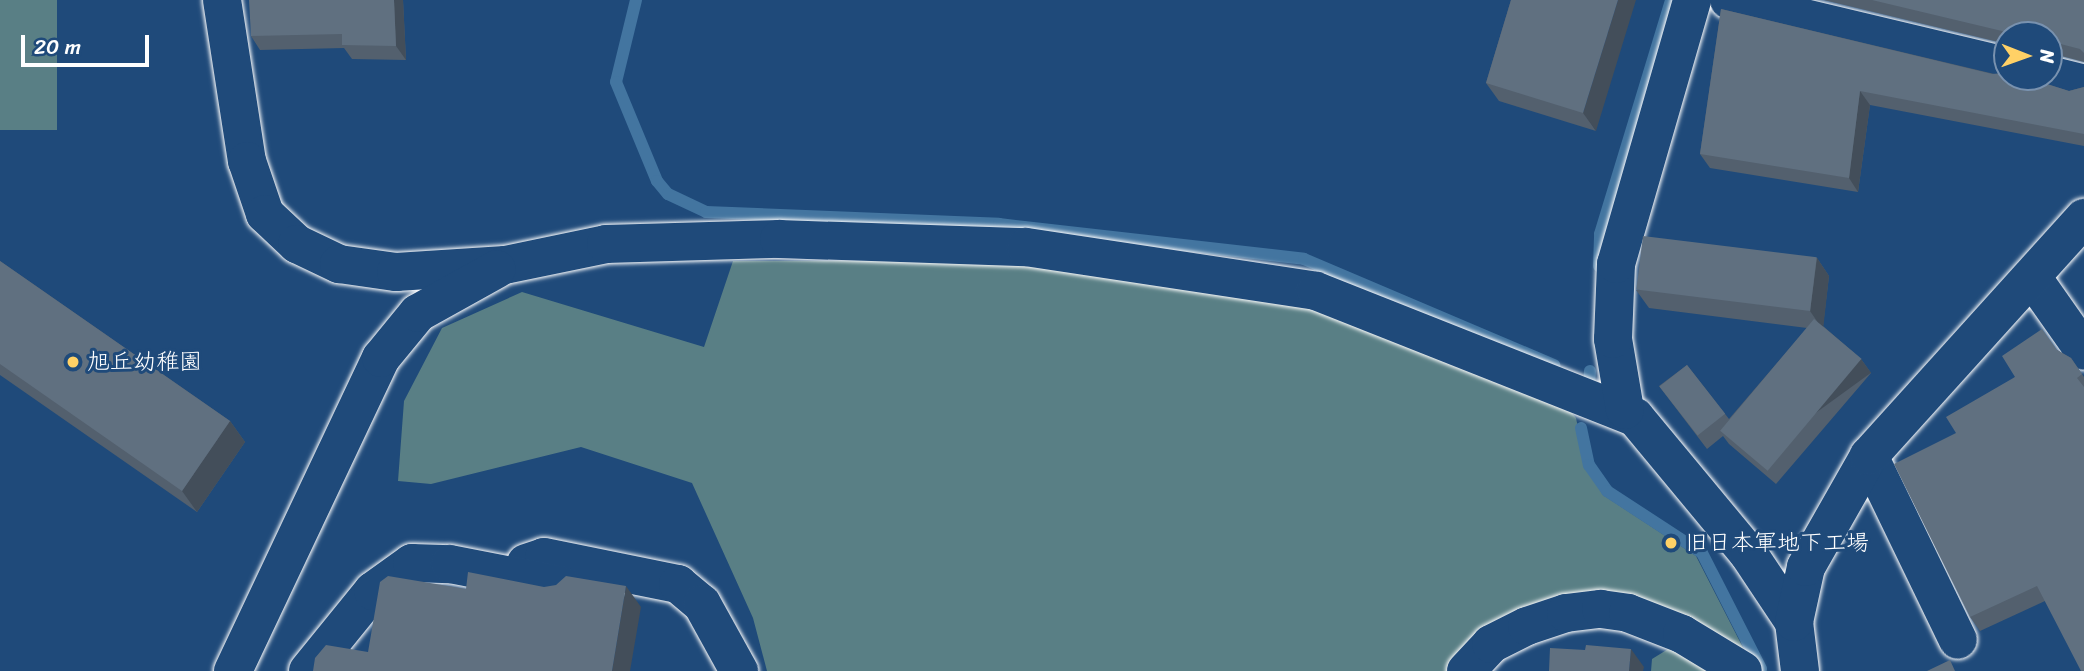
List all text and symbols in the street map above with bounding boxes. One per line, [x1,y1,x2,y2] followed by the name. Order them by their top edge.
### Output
[24,21,152,65] scale bar
[1993,21,2063,91] north arrow
[34,28,81,66] text: 20 m
[2031,49,2064,63] text: N
[87,348,202,376] place label: 旭丘幼稚園
[65,354,81,370] marker: 旭丘幼稚園
[1685,529,1869,557] place label: 旧日本軍地下工場
[1663,535,1679,551] marker: 旧日本軍地下工場

